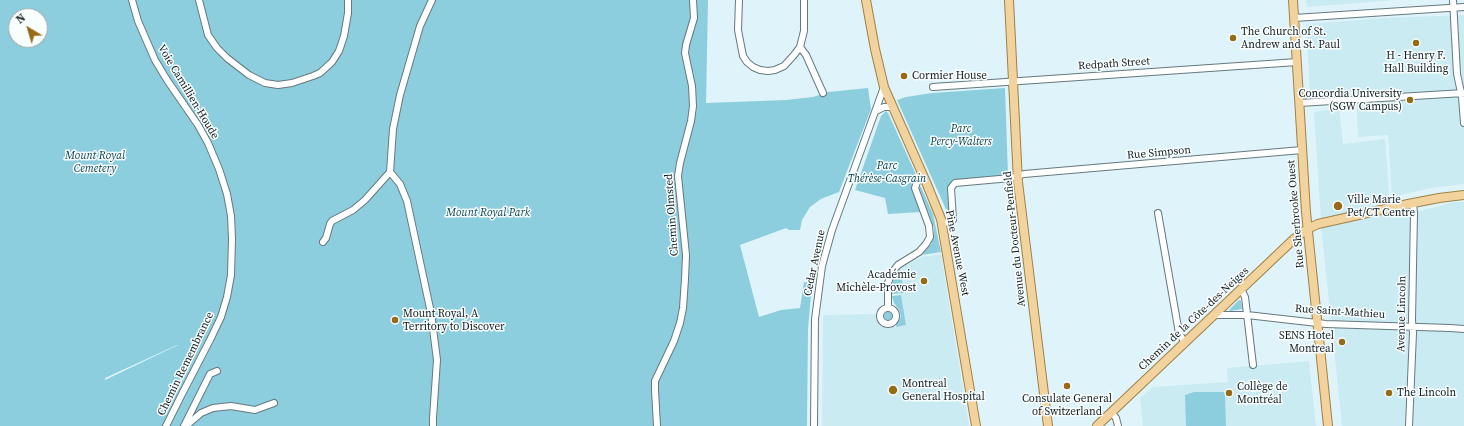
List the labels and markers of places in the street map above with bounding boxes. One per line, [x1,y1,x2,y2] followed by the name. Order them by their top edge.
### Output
[1241,25,1340,51] place label: The Church of St. Andrew and St. Paul
[1228,33,1238,43] marker: The Church of St. Andrew and St. Paul
[1411,38,1421,48] marker: H - Henry F. Hall Building
[1384,49,1448,75] place label: H - Henry F. Hall Building
[912,69,987,83] place label: Cormier House
[899,71,909,81] marker: Cormier House
[1299,87,1402,113] place label: Concordia University (SGW Campus)
[1405,95,1415,105] marker: Concordia University (SGW Campus)
[1347,193,1415,219] place label: Ville Marie Pet/CT Centre
[1332,200,1344,212] marker: Ville Marie Pet/CT Centre
[836,268,916,294] place label: Académie Michèle-Provost
[919,276,929,286] marker: Académie Michèle-Provost
[403,307,505,333] place label: Mount Royal, A Territory to Discover
[390,315,400,325] marker: Mount Royal, A Territory to Discover
[1279,329,1334,355] place label: SENS Hotel Montreal
[1337,337,1347,347] marker: SENS Hotel Montreal
[902,377,985,403] place label: Montreal General Hospital
[1237,380,1288,406] place label: Collège de Montréal
[1062,381,1072,391] marker: Consulate General of Switzerland
[887,384,899,396] marker: Montreal General Hospital
[1397,386,1456,400] place label: The Lincoln
[1224,388,1234,398] marker: Collège de Montréal
[1384,388,1394,398] marker: The Lincoln
[1022,392,1112,418] place label: Consulate General of Switzerland

